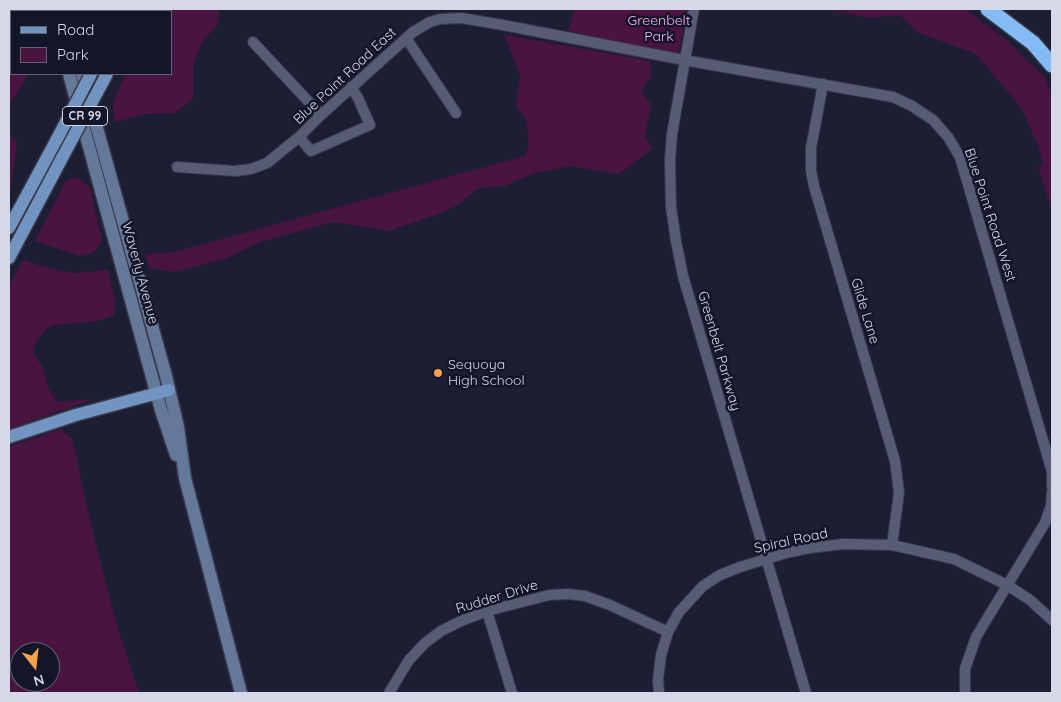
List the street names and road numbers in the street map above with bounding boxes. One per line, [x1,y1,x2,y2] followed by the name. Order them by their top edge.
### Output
[290,24,400,128] street label: Blue Point Road East
[62,106,108,125] road number: CR 99
[960,146,1020,284] street label: Blue Point Road West
[118,220,162,326] street label: Waverly Avenue
[847,276,883,346] street label: Glide Lane
[694,289,744,413] street label: Greenbelt Parkway
[753,525,829,557] street label: Spiral Road
[454,577,540,617] street label: Rudder Drive

